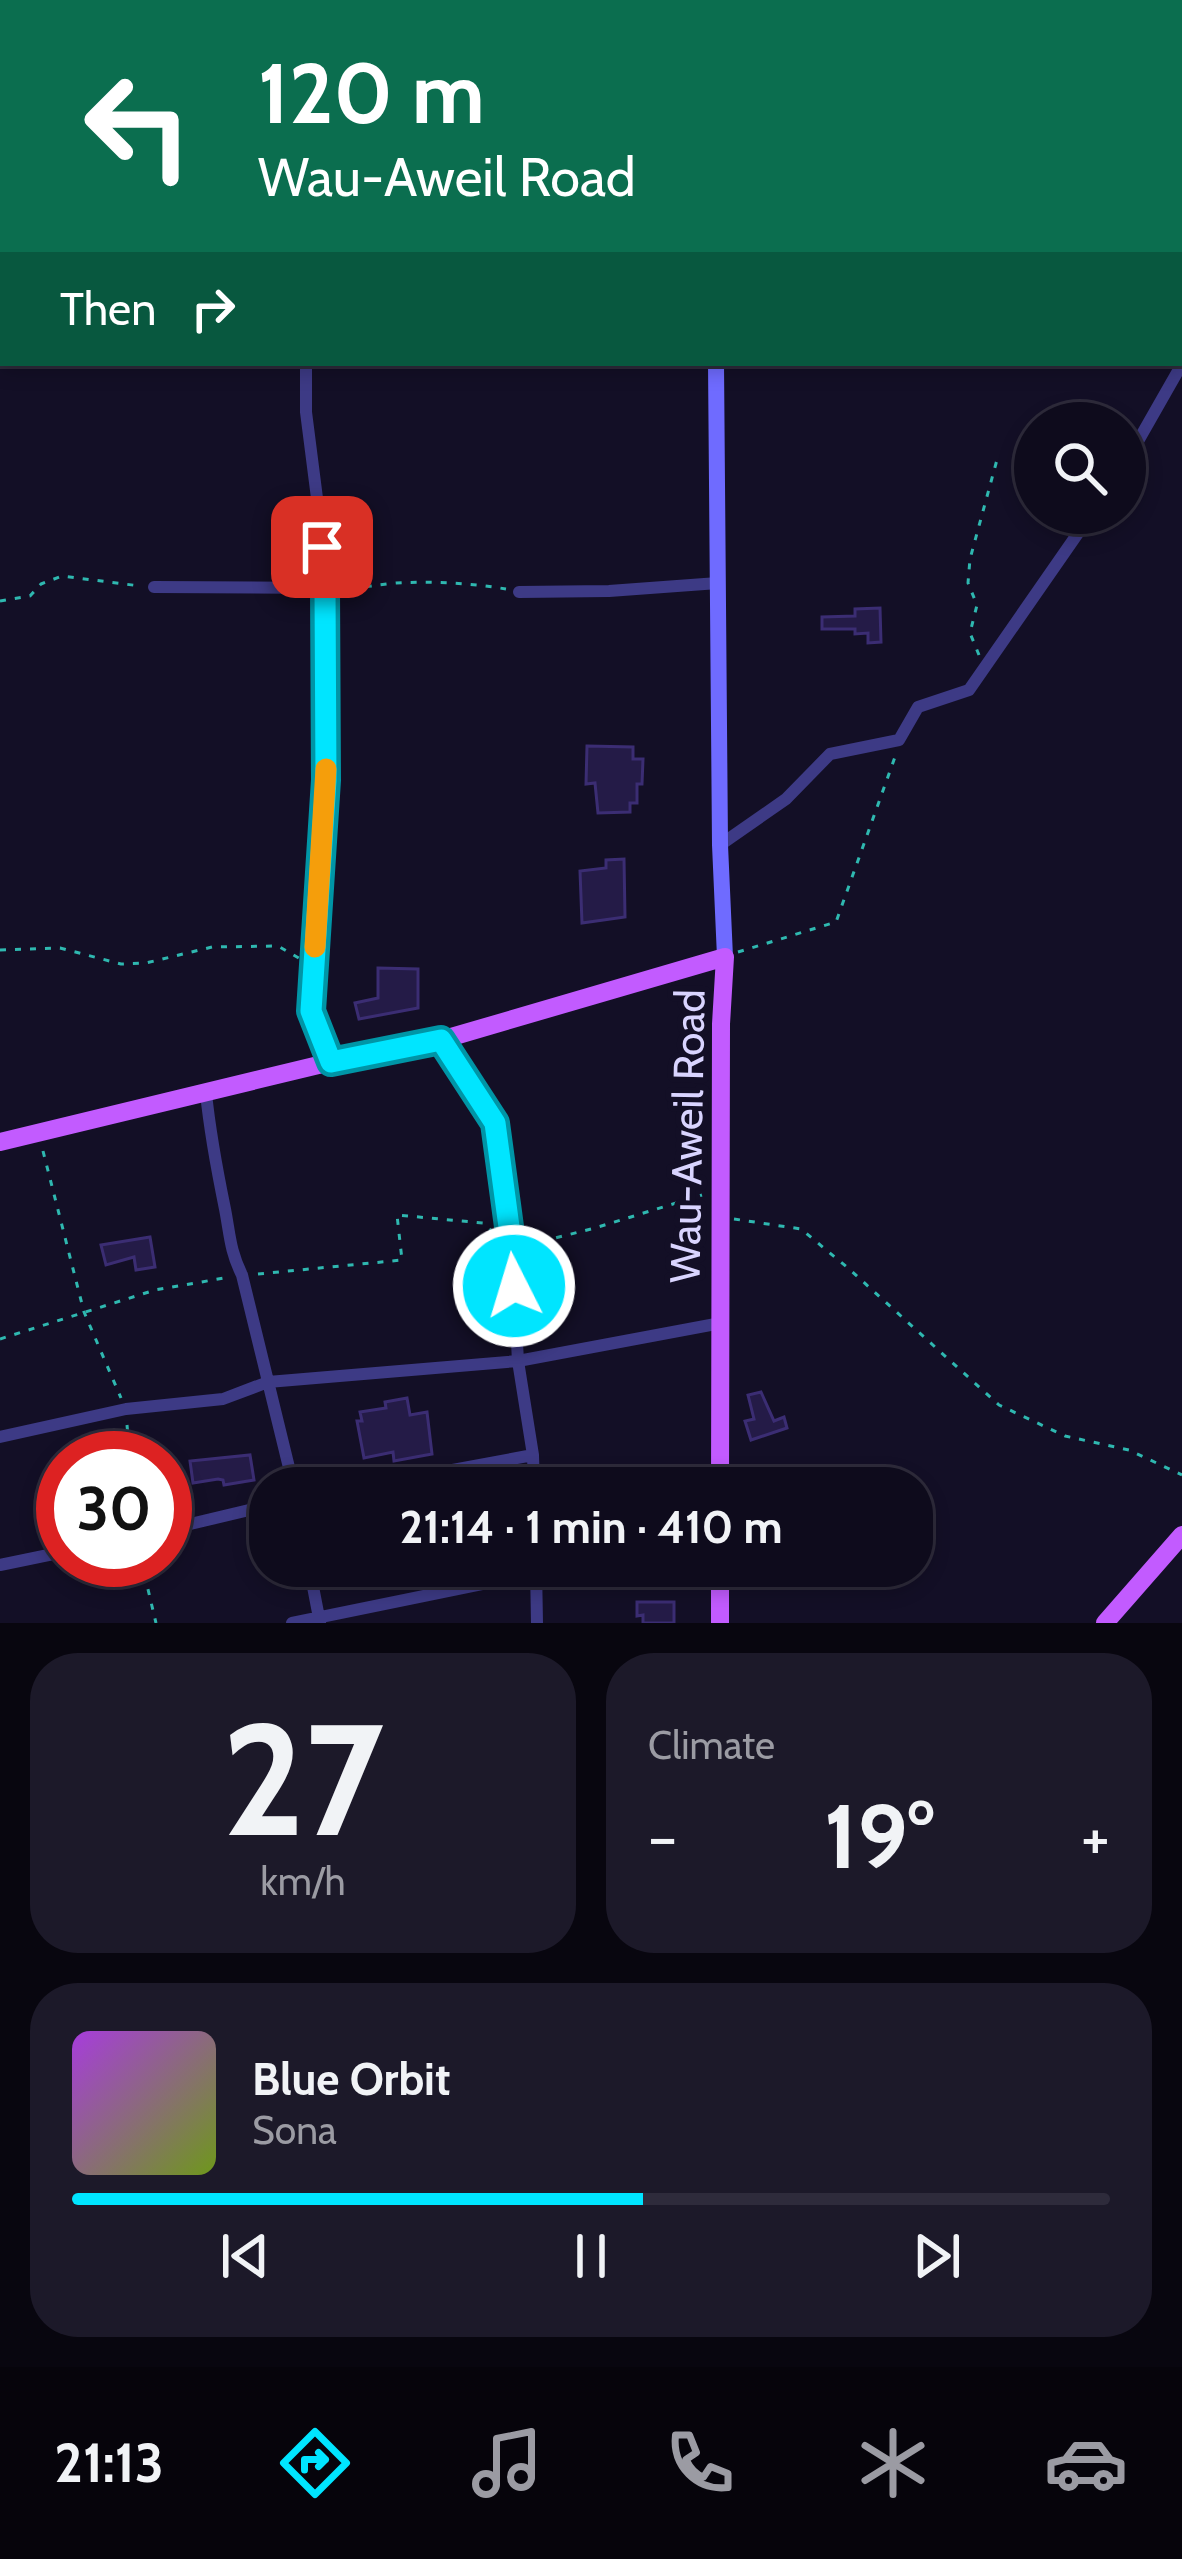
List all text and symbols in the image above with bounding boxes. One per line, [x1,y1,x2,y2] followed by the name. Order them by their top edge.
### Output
[258,42,485,144] text: 120 m
[60,48,216,204] icon: left
[258,144,636,210] text: Wau-Aweil Road
[180,276,246,342] icon: right
[60,282,156,336] text: Then
[1014,402,1146,534] map controls
[1014,402,1146,534] button: search
[271,496,373,598] pin
[289,514,355,580] icon: arrive
[658,989,716,1283] street label: Wau-Aweil Road
[451,1223,577,1349] position arrow
[36,1431,192,1587] speed limit sign: 30
[400,1500,783,1554] text: 21:14 · 1 min · 410 m
[222,1684,384,1874] text: 27
[648,1721,775,1769] text: Climate
[824,1781,934,1891] text: 19°
[648,1796,677,1877] text: −
[1081,1796,1110,1877] text: +
[260,1857,346,1905] text: km/h
[252,2052,450,2106] text: Blue Orbit
[252,2106,337,2154] text: Sona
[212,2223,278,2289] icon: previous
[558,2223,624,2289] icon: pause
[904,2223,970,2289] icon: next
[273,2421,357,2505] icon: directions
[465,2421,549,2505] icon: music
[658,2421,742,2505] icon: phone
[851,2421,935,2505] icon: climate
[1044,2421,1128,2505] icon: car
[54,2430,164,2496] text: 21:13

